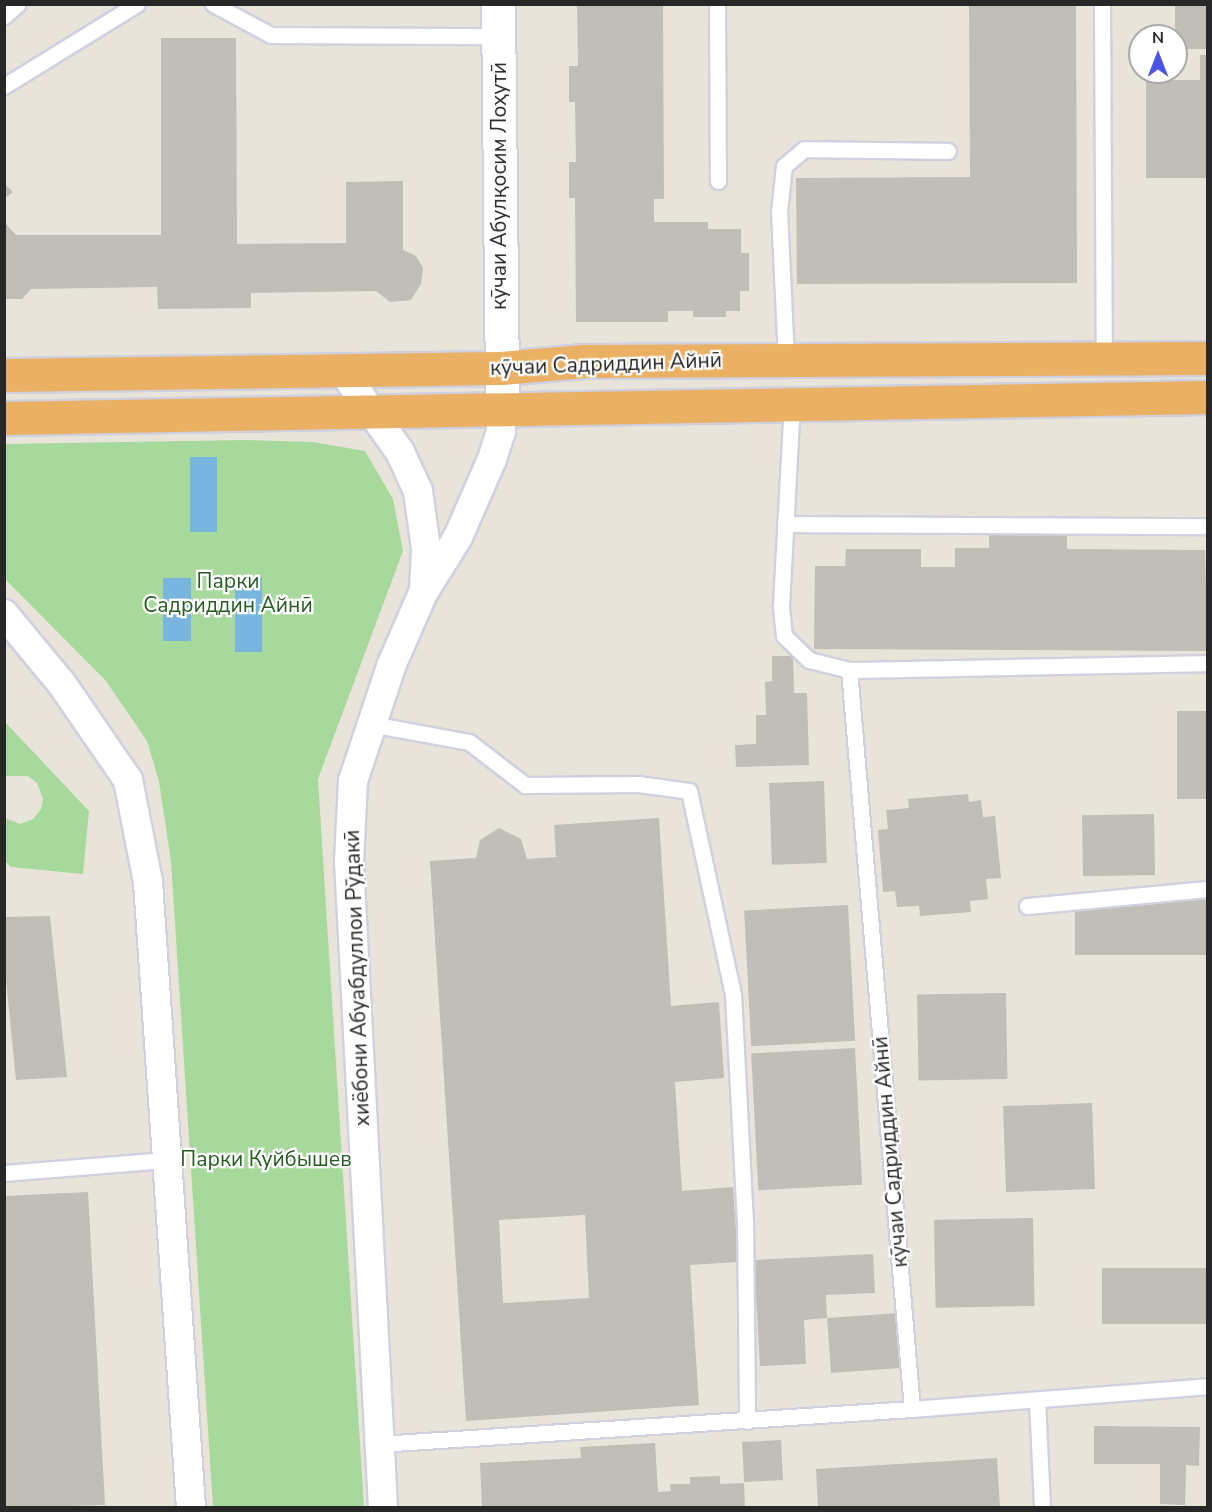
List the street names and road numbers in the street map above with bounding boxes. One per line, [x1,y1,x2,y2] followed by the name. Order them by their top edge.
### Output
[486,62,512,310] street label: кӯчаи Абулқосим Лоҳутӣ
[490,347,722,381] street label: кӯчаи Садриддин Айнӣ
[339,829,375,1127] street label: хиёбони Абуабдуллои Рӯдакӣ
[867,1035,913,1269] street label: кӯчаи Садриддин Айнӣ

